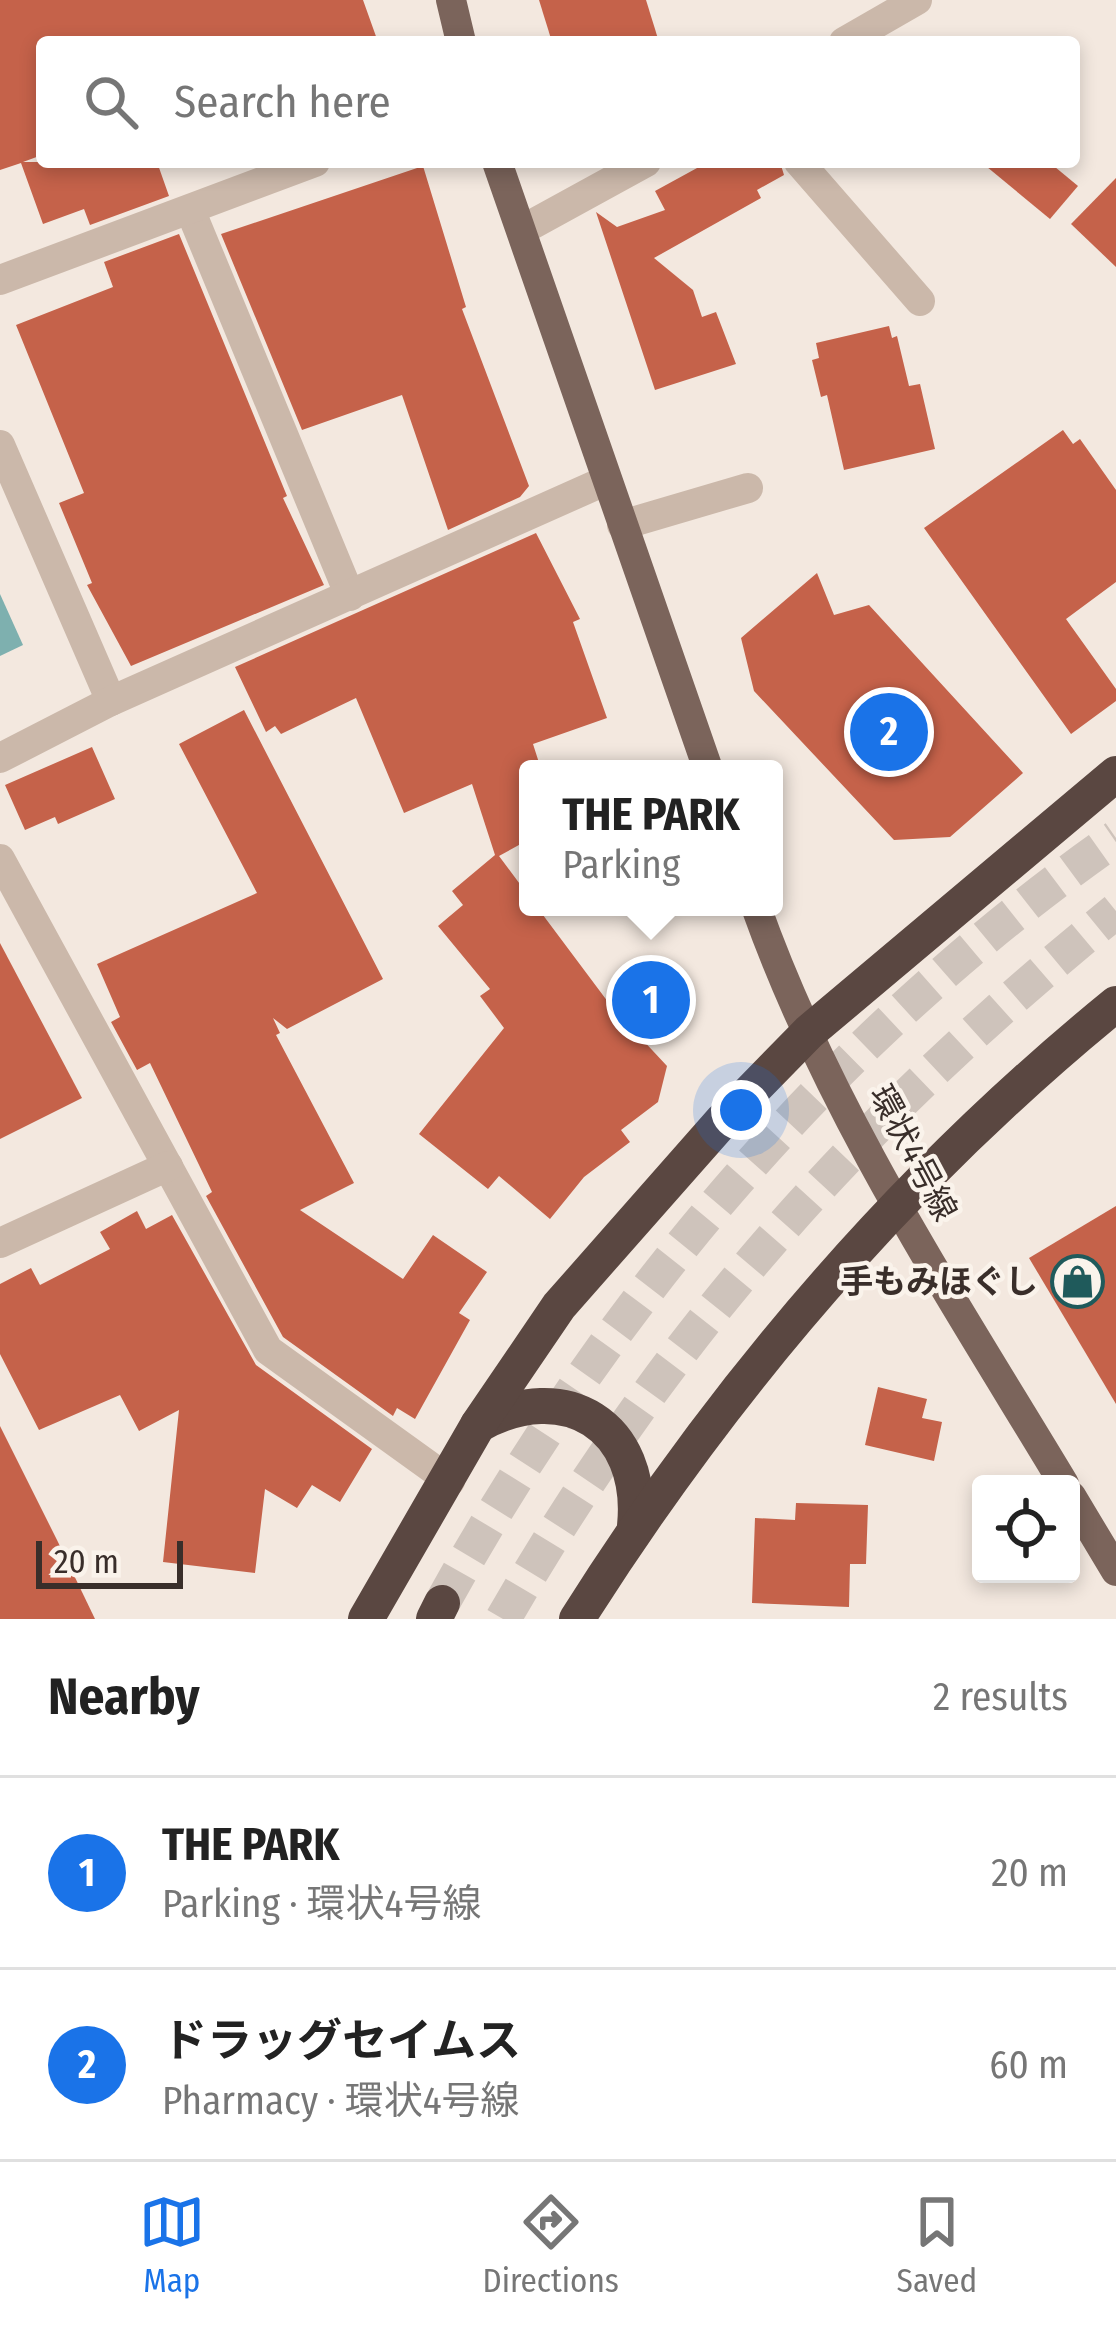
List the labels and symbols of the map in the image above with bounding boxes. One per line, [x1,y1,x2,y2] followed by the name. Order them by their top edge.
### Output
[850,687,928,777] pin: 2
[612,955,690,1045] pin: 1
[861,1078,965,1228] street label: 環状4号線
[711,1080,771,1140] your location
[1049,1254,1105,1310] shop icon: 手もみほぐし
[840,1262,1038,1302] place label: 手もみほぐし
[36,1535,183,1588] scale bar

